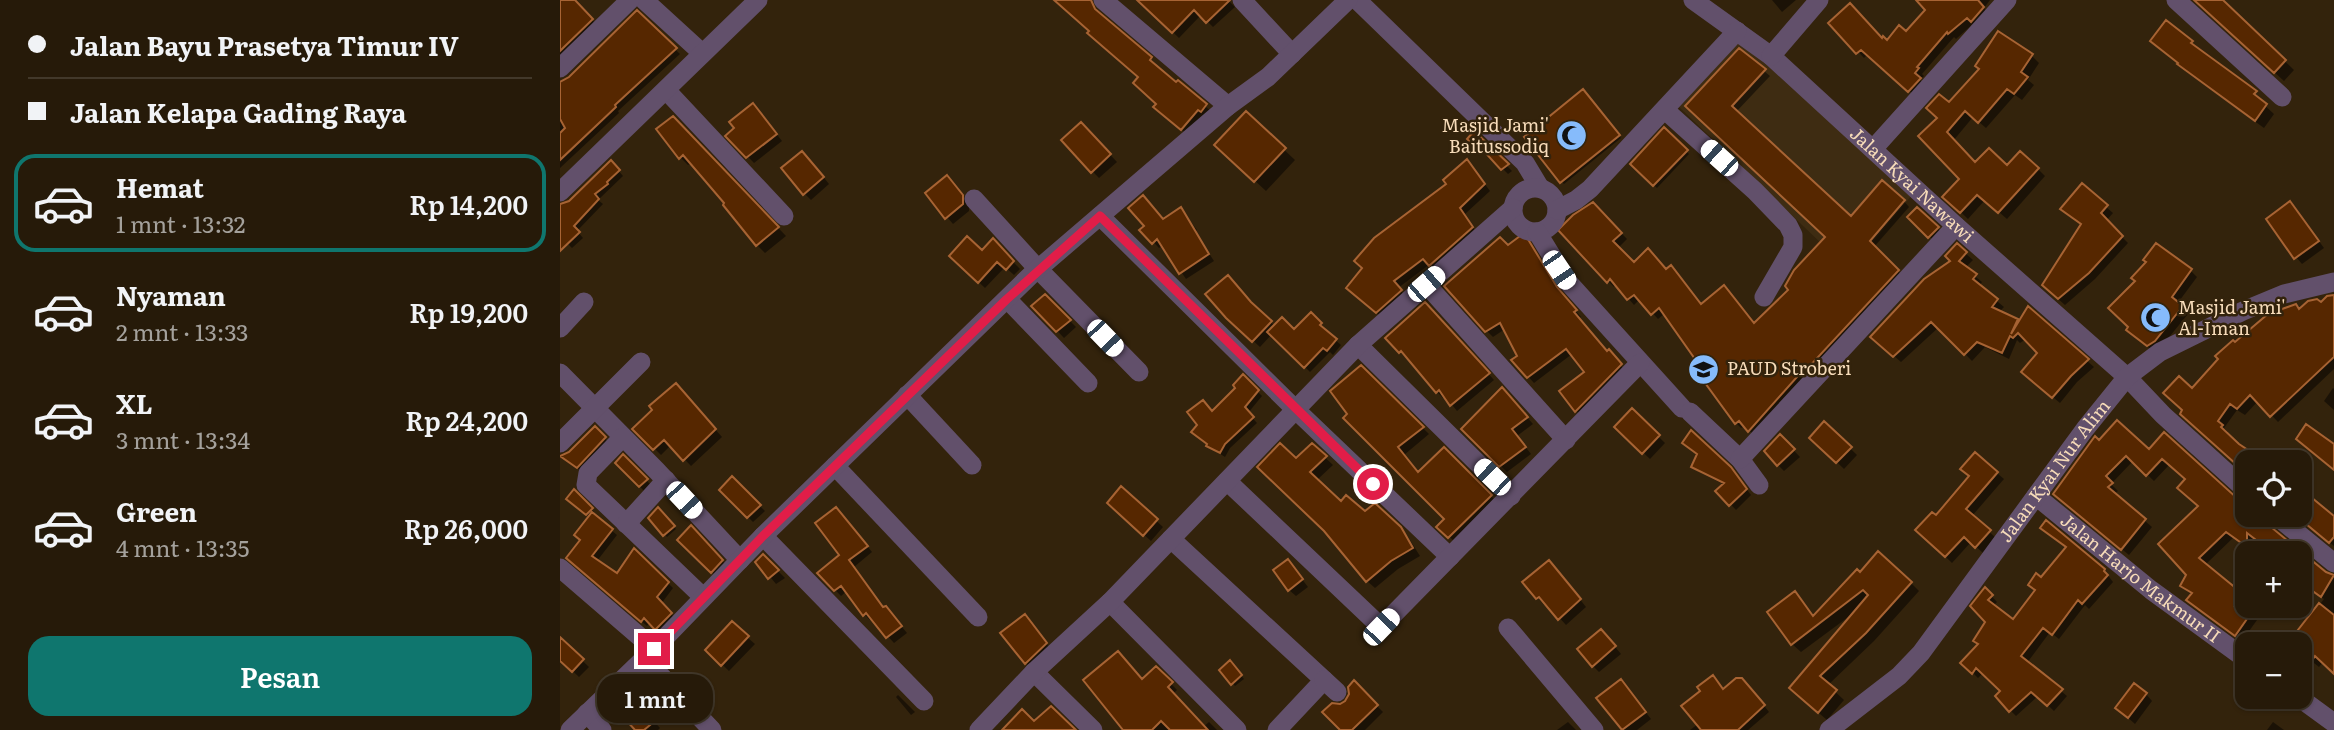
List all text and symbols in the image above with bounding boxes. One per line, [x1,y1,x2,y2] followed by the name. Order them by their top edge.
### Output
[70,25,459,64] text: Jalan Bayu Prasetya Timur IV
[70,92,407,131] text: Jalan Kelapa Gading Raya
[1442,111,1549,159] place label: Masjid Jami' Baitussodiq
[1555,119,1589,153] mosque icon: Masjid Jami' Baitussodiq
[1844,120,1981,248] street label: Jalan Kyai Nawawi
[1697,136,1742,180] car
[116,167,204,206] text: Hemat
[32,172,95,235] icon: car
[409,184,528,223] text: Rp 14,200
[116,206,245,240] text: 1 mnt · 13:32
[1539,247,1580,293] car
[1404,262,1449,306] car
[116,275,226,314] text: Nyaman
[32,280,95,343] icon: car
[409,292,528,331] text: Rp 19,200
[2178,293,2286,341] place label: Masjid Jami' Al-Iman
[2138,301,2172,335] mosque icon: Masjid Jami' Al-Iman
[116,314,249,348] text: 2 mnt · 13:33
[1083,316,1128,360] car
[1687,352,1721,386] school or university icon: PAUD Stroberi
[1727,354,1851,381] place label: PAUD Stroberi
[116,383,153,422] text: XL
[32,388,95,451] icon: car
[1991,393,2116,547] street label: Jalan Kyai Nur Alim
[405,400,528,439] text: Rp 24,200
[116,422,250,456] text: 3 mnt · 13:34
[2235,450,2312,709] map controls
[2235,450,2312,527] button: locate
[1470,455,1515,499] car
[1357,468,1389,500] route start
[662,477,707,523] car
[116,491,197,530] text: Green
[32,496,95,559] icon: car
[2055,506,2227,648] street label: Jalan Harjo Makmur II
[404,508,528,547] text: Rp 26,000
[116,530,249,564] text: 4 mnt · 13:35
[2235,541,2312,618] button: +
[1359,605,1404,649] car
[2235,632,2312,709] button: −
[638,633,670,665] route end
[28,636,532,716] button: Pesan
[596,674,712,722] callout: 1 mnt
[624,681,686,715] text: 1 mnt

